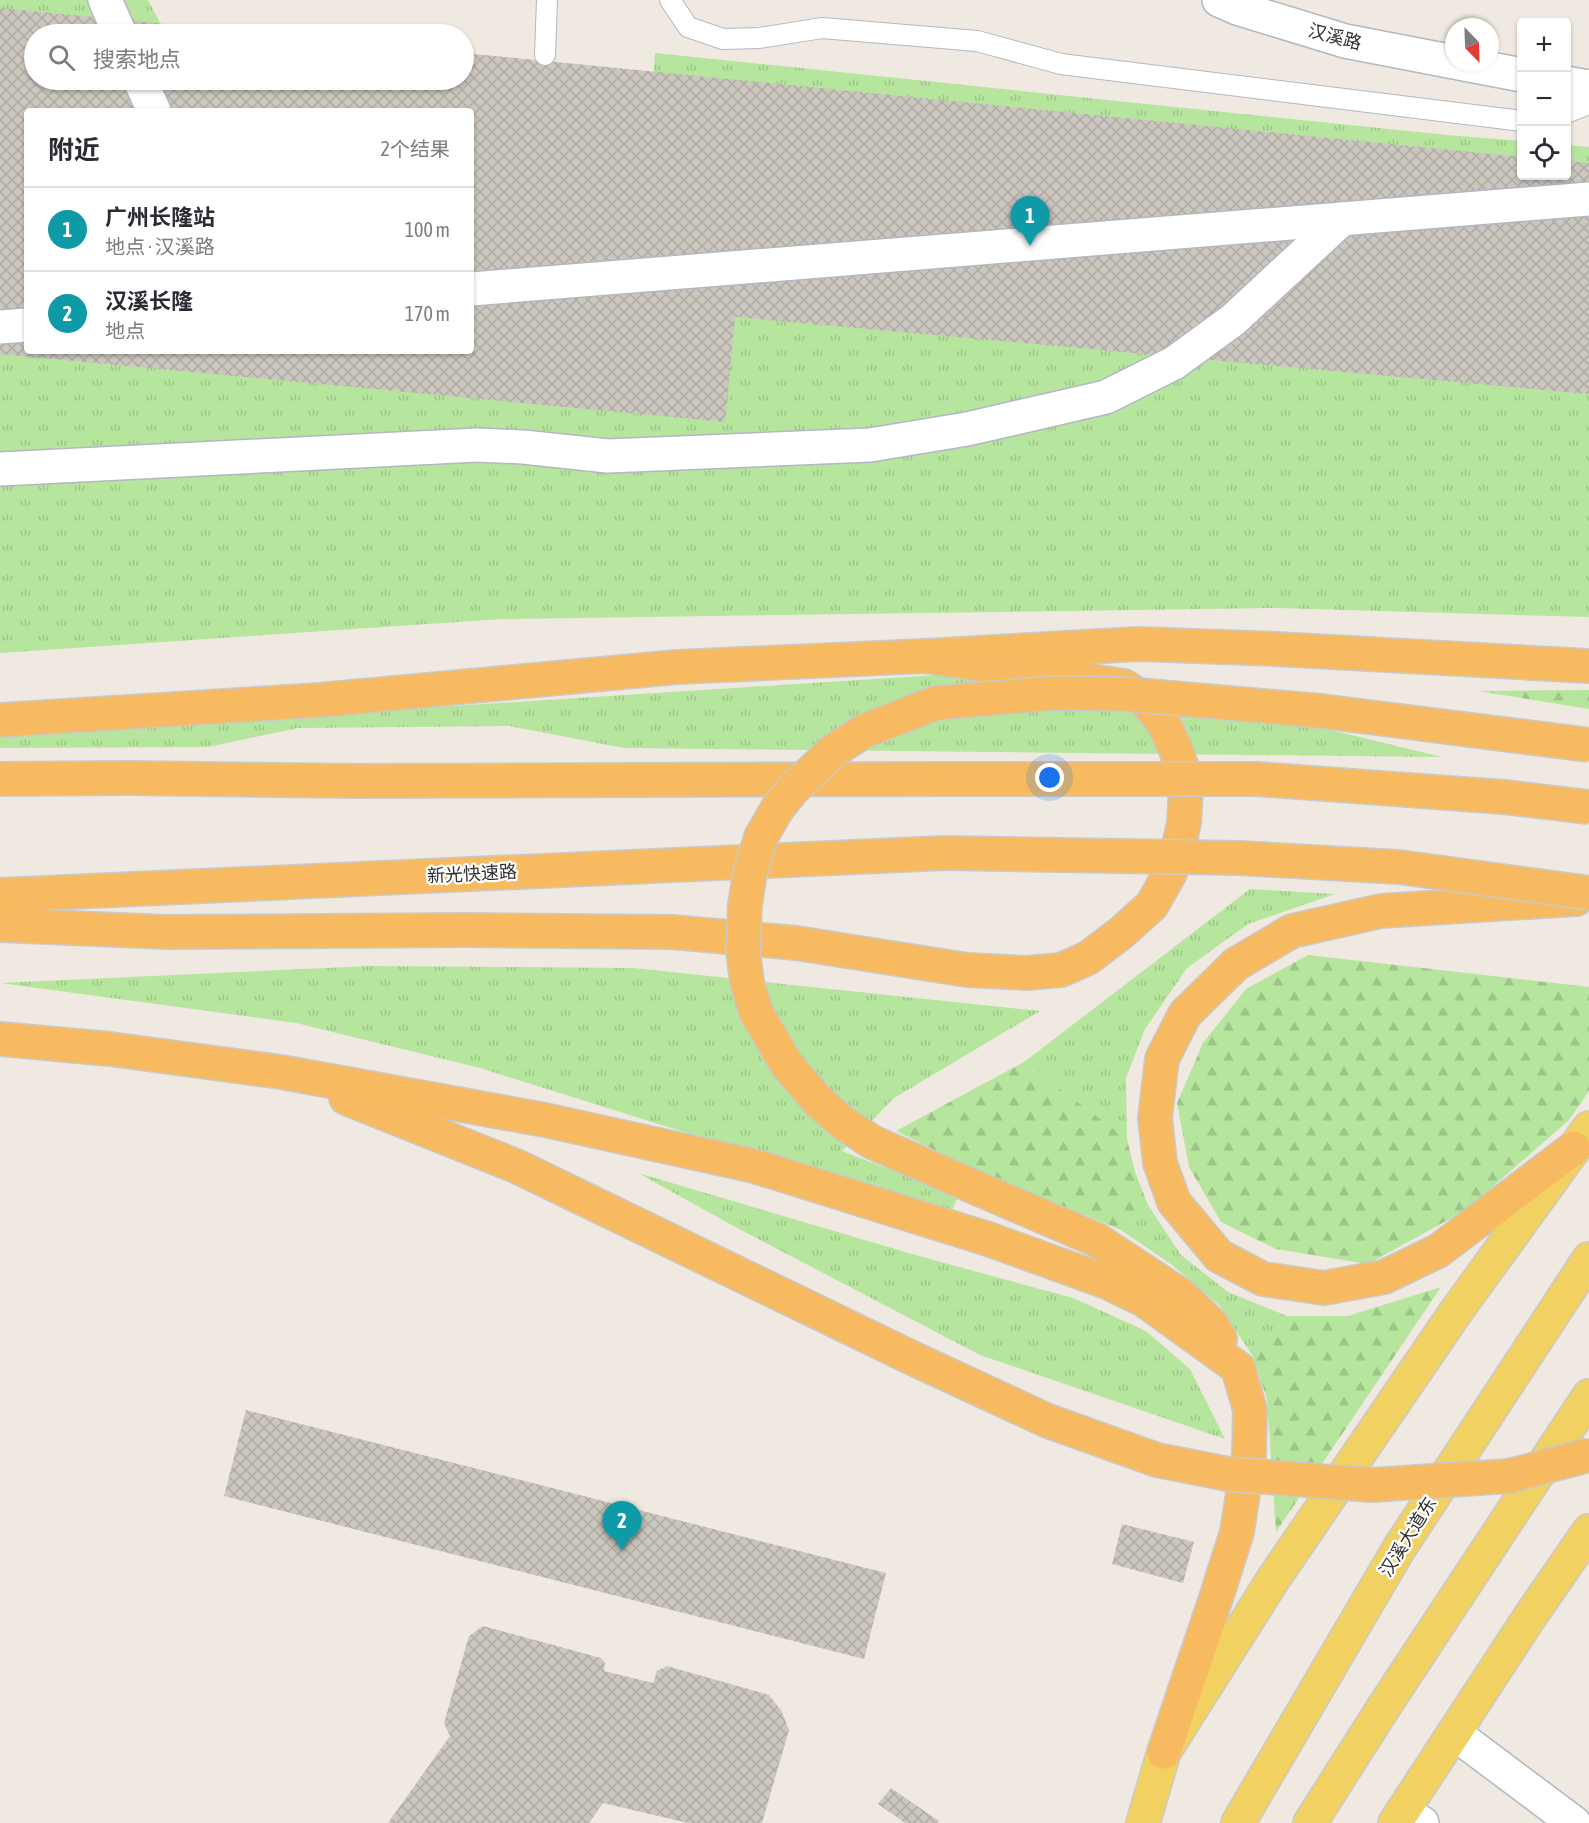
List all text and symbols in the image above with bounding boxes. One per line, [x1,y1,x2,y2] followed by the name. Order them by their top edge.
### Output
[1445,18,1499,72] north arrow
[1517,18,1571,180] map controls
[1517,18,1571,72] button: +
[1306,19,1364,54] street label: 汉溪路
[24,24,474,90] search box
[45,41,78,74] icon: search
[93,46,181,72] text: 搜索地点
[1517,72,1571,126] button: −
[1517,126,1571,180] button: locate
[48,135,100,165] text: 附近
[381,137,450,160] text: 2个结果
[1010,196,1050,246] pin: 1
[105,204,215,230] text: 广州长隆站
[63,218,72,241] text: 1
[405,218,450,241] text: 100 m
[105,235,215,258] text: 地点 · 汉溪路
[105,288,193,314] text: 汉溪长隆
[63,302,72,325] text: 2
[405,302,450,325] text: 170 m
[105,319,145,342] text: 地点
[1035,763,1064,792] your location
[426,861,517,886] street label: 新光快速路
[1375,1493,1440,1580] street label: 汉溪大道东
[602,1502,642,1551] pin: 2

